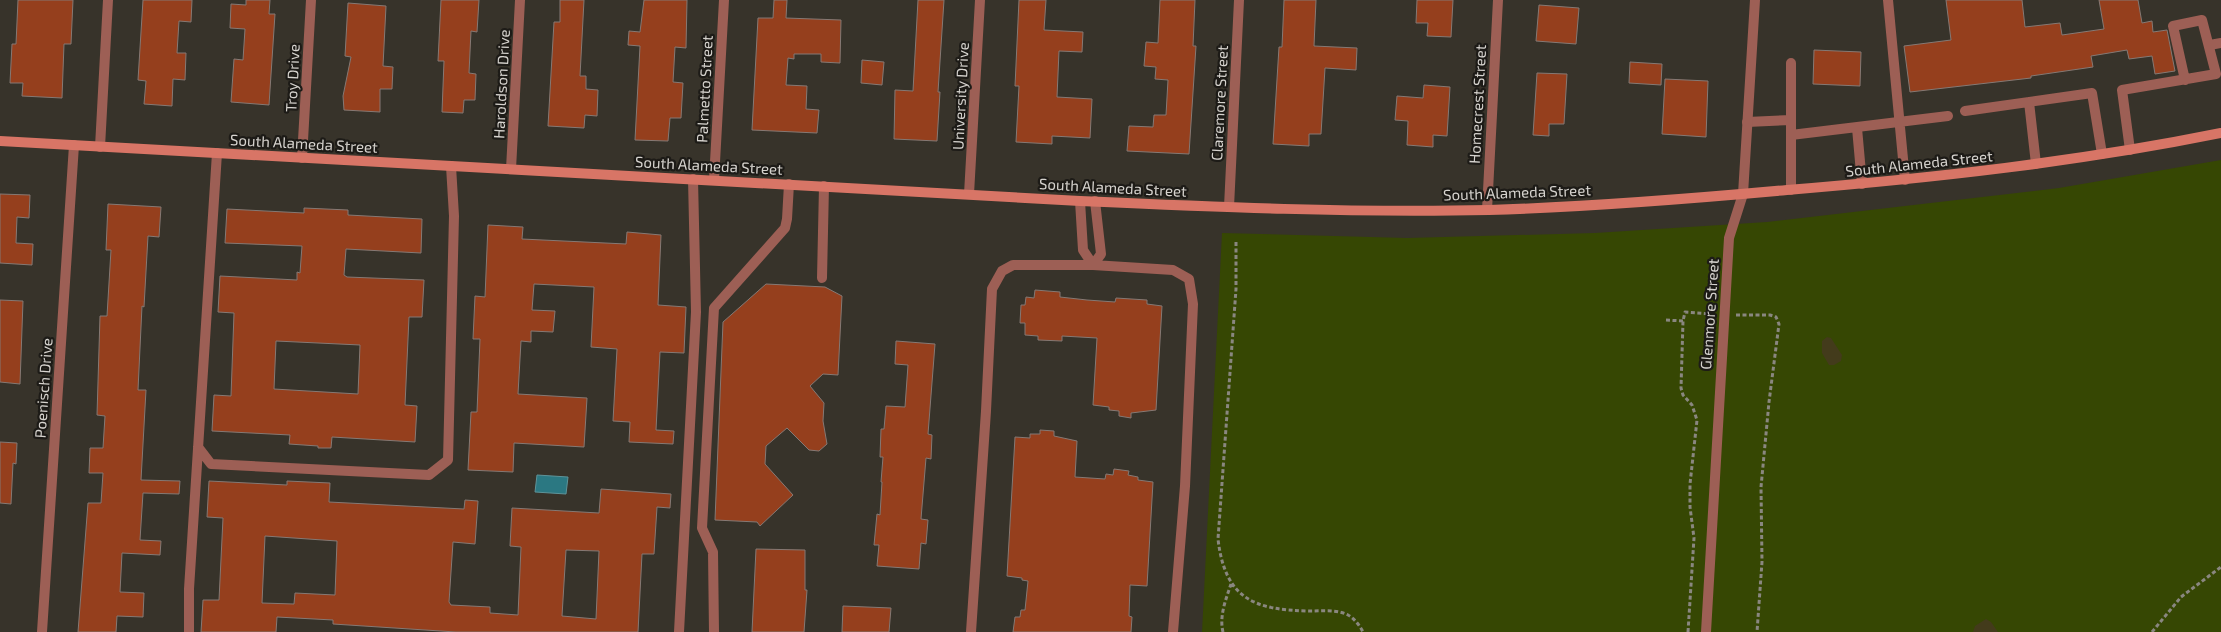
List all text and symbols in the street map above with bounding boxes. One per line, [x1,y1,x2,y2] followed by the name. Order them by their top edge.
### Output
[489,29,513,139] street label: Haroldson Drive
[692,34,716,143] street label: Palmetto Street
[948,42,972,150] street label: University Drive
[281,44,303,112] street label: Troy Drive
[1207,44,1231,161] street label: Claremore Street
[1465,44,1489,164] street label: Homecrest Street
[230,130,379,156] street label: South Alameda Street
[1844,146,1994,180] street label: South Alameda Street
[635,152,784,178] street label: South Alameda Street
[1039,174,1188,200] street label: South Alameda Street
[1443,180,1592,204] street label: South Alameda Street
[1696,258,1722,370] street label: Glenmore Street
[31,337,55,439] street label: Poenisch Drive

